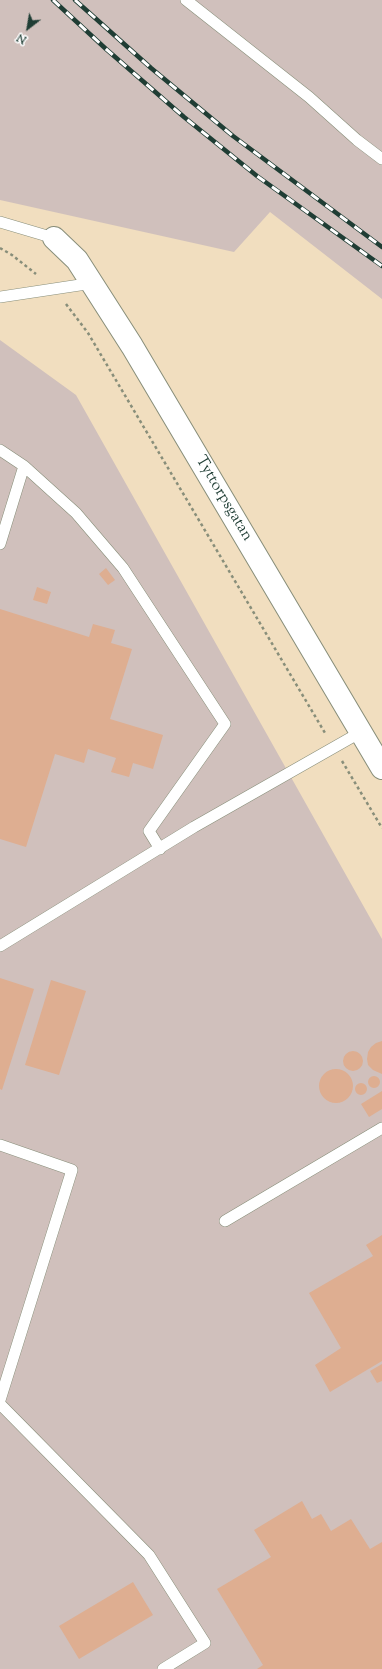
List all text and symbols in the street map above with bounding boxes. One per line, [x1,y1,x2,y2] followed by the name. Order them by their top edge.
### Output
[8,8,48,48] north arrow
[14,29,30,47] text: N
[190,453,256,545] street label: Tyttorpsgatan

